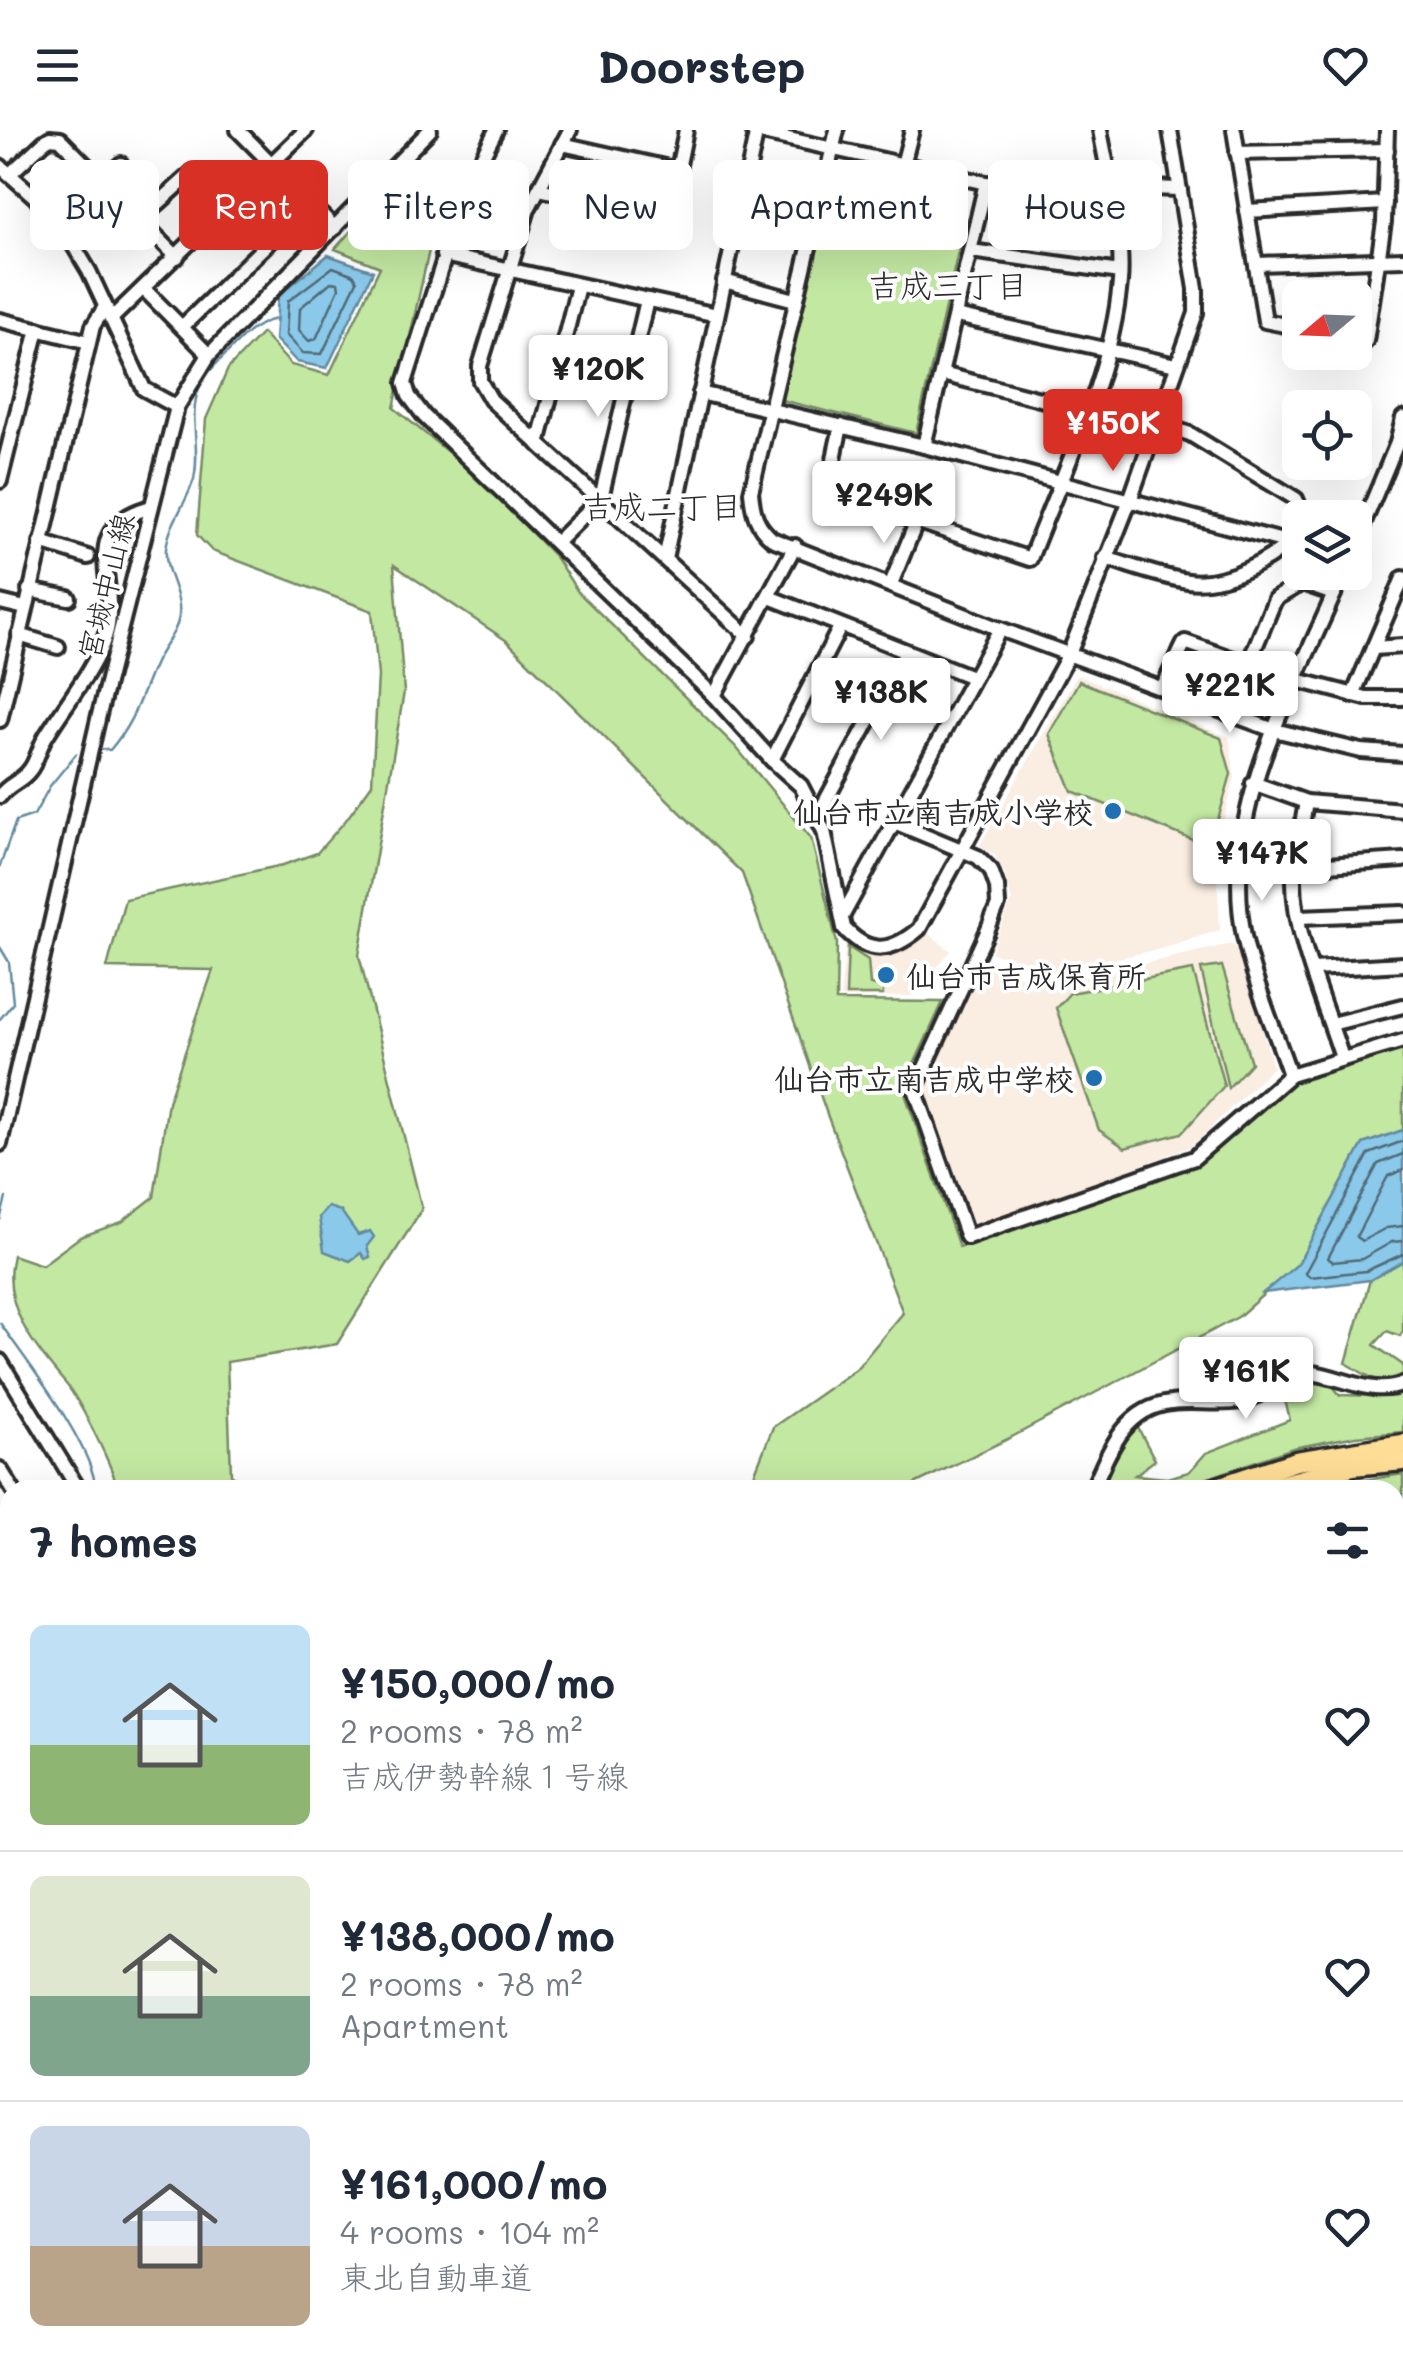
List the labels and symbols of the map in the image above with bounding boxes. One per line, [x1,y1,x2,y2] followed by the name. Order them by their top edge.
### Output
[868,263,1028,305] district label: 吉成三丁目
[1282,280,1372,370] north arrow
[528,335,668,420] pin: ¥120K
[1043,389,1183,474] pin: ¥150K
[814,461,954,546] pin: ¥249K
[582,484,742,526] district label: 吉成二丁目
[67,508,143,664] street label: 宮城中山線
[1160,651,1300,736] pin: ¥221K
[811,658,951,743] pin: ¥138K
[793,791,1093,831] place label: 仙台市立南吉成小学校
[1102,800,1124,822] marker: 仙台市立南吉成小学校
[1192,819,1332,904] pin: ¥147K
[906,955,1146,995] place label: 仙台市吉成保育所
[875,964,897,986] marker: 仙台市吉成保育所
[774,1058,1074,1098] place label: 仙台市立南吉成中学校
[1083,1067,1105,1089] marker: 仙台市立南吉成中学校
[1176,1337,1316,1422] pin: ¥161K

